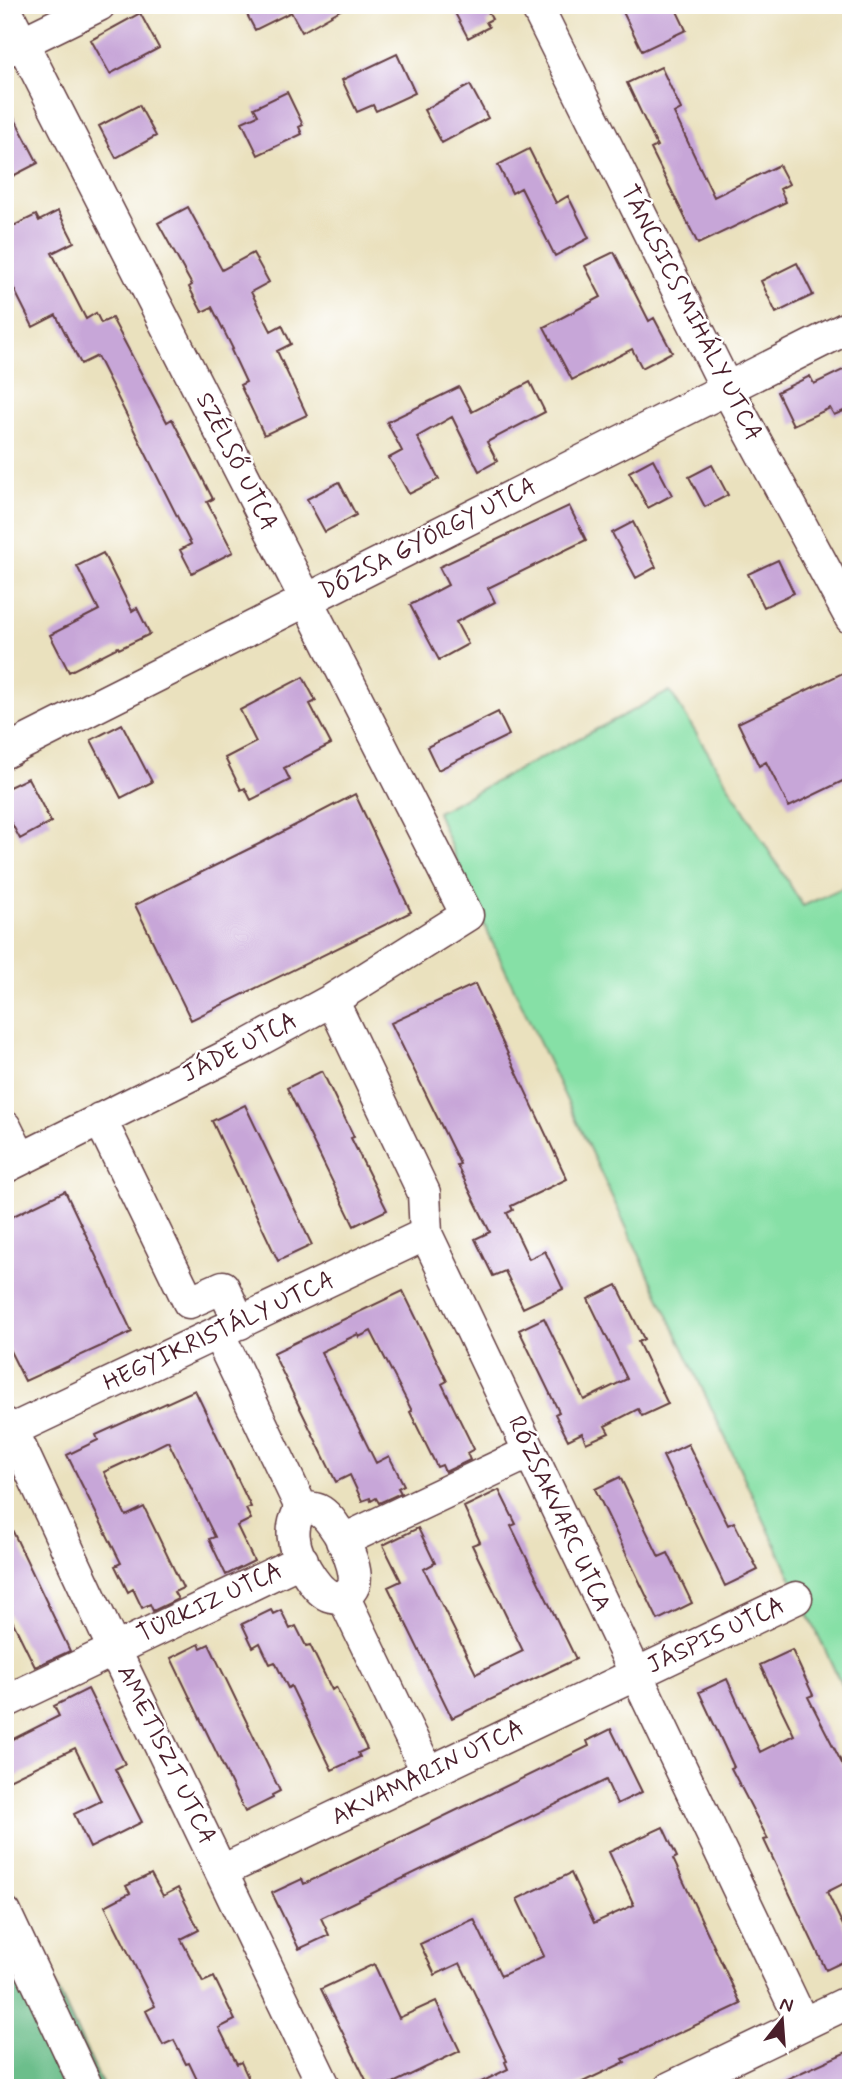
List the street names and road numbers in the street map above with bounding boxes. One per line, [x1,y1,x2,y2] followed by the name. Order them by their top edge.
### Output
[613,179,770,446] street label: TÁNCSICS MIHÁLY UTCA
[188,387,286,536] street label: SZÉLSŐ UTCA
[314,471,542,607] street label: DÓZSA GYÖRGY UTCA
[177,1005,303,1090] street label: JÁDE UTCA
[98,1264,340,1399] street label: HEGYIKRISTÁLY UTCA
[500,1411,618,1617] street label: RÓZSAKVARC UTCA
[132,1556,288,1650] street label: TÜRKIZ UTCA
[642,1590,790,1681] street label: JÁSPIS UTCA
[109,1660,223,1850] street label: AMETISZT UTCA
[327,1713,529,1833] street label: AKVAMARIN UTCA

